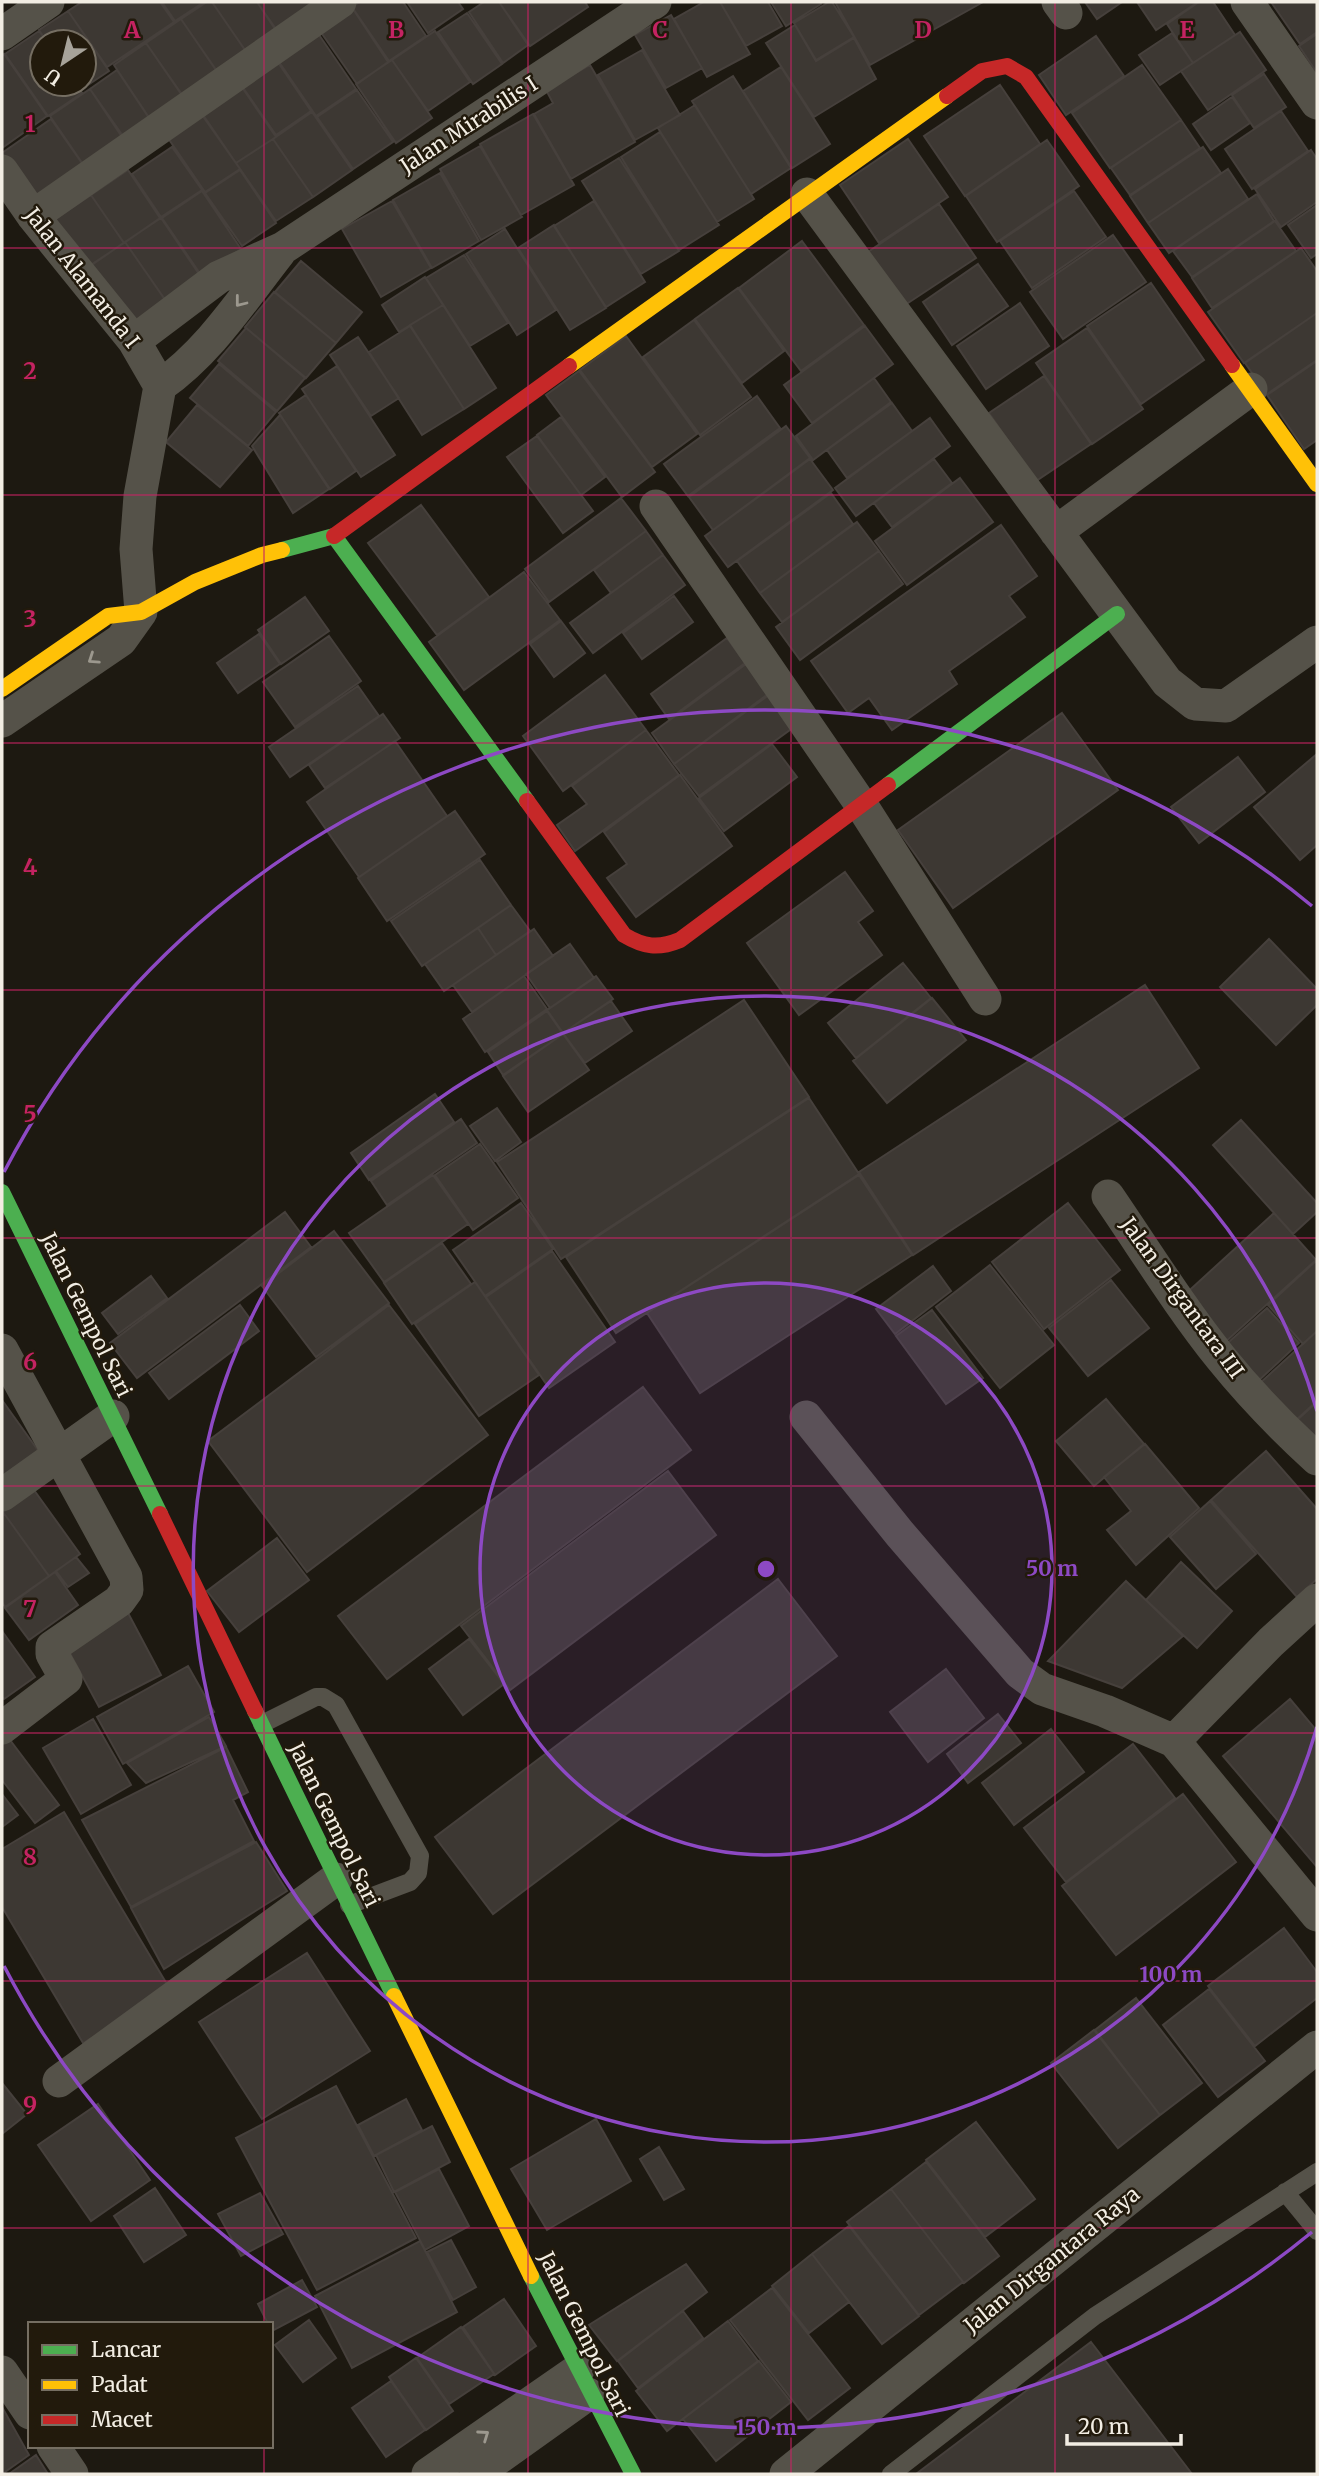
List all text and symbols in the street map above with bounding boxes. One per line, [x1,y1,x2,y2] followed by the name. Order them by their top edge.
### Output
[123,15,141,44] text: A
[388,15,404,44] text: B
[652,15,668,44] text: C
[914,15,932,44] text: D
[1179,15,1195,44] text: E
[28,28,98,98] north arrow
[41,63,66,91] text: U
[394,70,543,180] street label: Jalan Mirabilis I
[25,109,36,138] text: 1
[18,201,146,353] street label: Jalan Alamanda I
[236,294,249,306] one-way arrow
[23,356,37,385] text: 2
[23,604,37,633] text: 3
[87,651,100,664] one-way arrow
[23,852,38,881] text: 4
[23,1099,37,1128] text: 5
[1114,1211,1250,1384] street label: Jalan Dirgantara III
[34,1227,138,1402] street label: Jalan Gempol Sari
[23,1347,37,1376] text: 6
[1026,1555,1078,1582] text: 50 m
[754,1557,778,1581] centre of rings
[23,1594,37,1623] text: 7
[282,1737,386,1912] street label: Jalan Gempol Sari
[23,1842,37,1871] text: 8
[1140,1961,1202,1988] text: 100 m
[23,2090,37,2119] text: 9
[958,2180,1145,2339] street label: Jalan Dirgantara Raya
[532,2246,636,2421] street label: Jalan Gempol Sari
[28,2322,273,2448] legend
[91,2336,161,2363] text: Lancar
[91,2371,148,2398] text: Padat
[1067,2402,1181,2446] scale bar
[91,2406,153,2433] text: Macet
[1078,2413,1130,2440] text: 20 m
[735,2414,797,2441] text: 150 m
[476,2431,489,2443] one-way arrow

